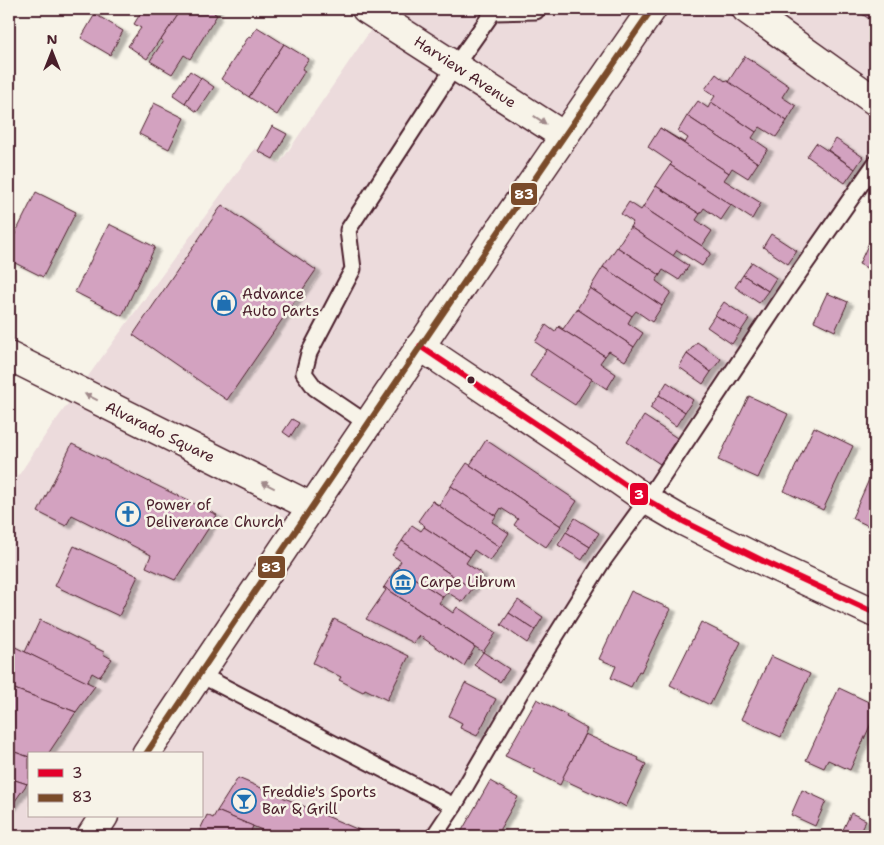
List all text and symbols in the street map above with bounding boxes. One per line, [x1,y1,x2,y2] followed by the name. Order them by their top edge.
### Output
[28,28,78,78] north arrow
[46,30,58,48] text: N
[410,31,520,113] street label: Harview Avenue
[533,116,546,125] one-way arrow
[510,182,538,206] line badge: 83
[514,185,534,203] text: 83
[242,284,319,321] place label: Advance Auto Parts
[211,290,237,316] shop icon: Advance Auto Parts
[466,375,476,385] unlabelled marker
[84,393,98,401] one-way arrow
[102,397,218,467] street label: Alvarado Square
[261,481,275,489] one-way arrow
[629,482,649,506] line badge: 3
[634,485,644,503] text: 3
[146,495,284,532] place label: Power of Deliverance Church
[115,501,141,527] church icon: Power of Deliverance Church
[257,555,286,579] line badge: 83
[261,558,281,576] text: 83
[390,569,416,595] museum icon: Carpe Librum
[420,572,516,592] place label: Carpe Librum
[28,752,202,818] legend
[72,763,83,783] text: 3
[262,782,376,819] place label: Freddie's Sports Bar & Grill
[72,787,92,807] text: 83
[231,788,257,814] bar icon: Freddie's Sports Bar & Grill

